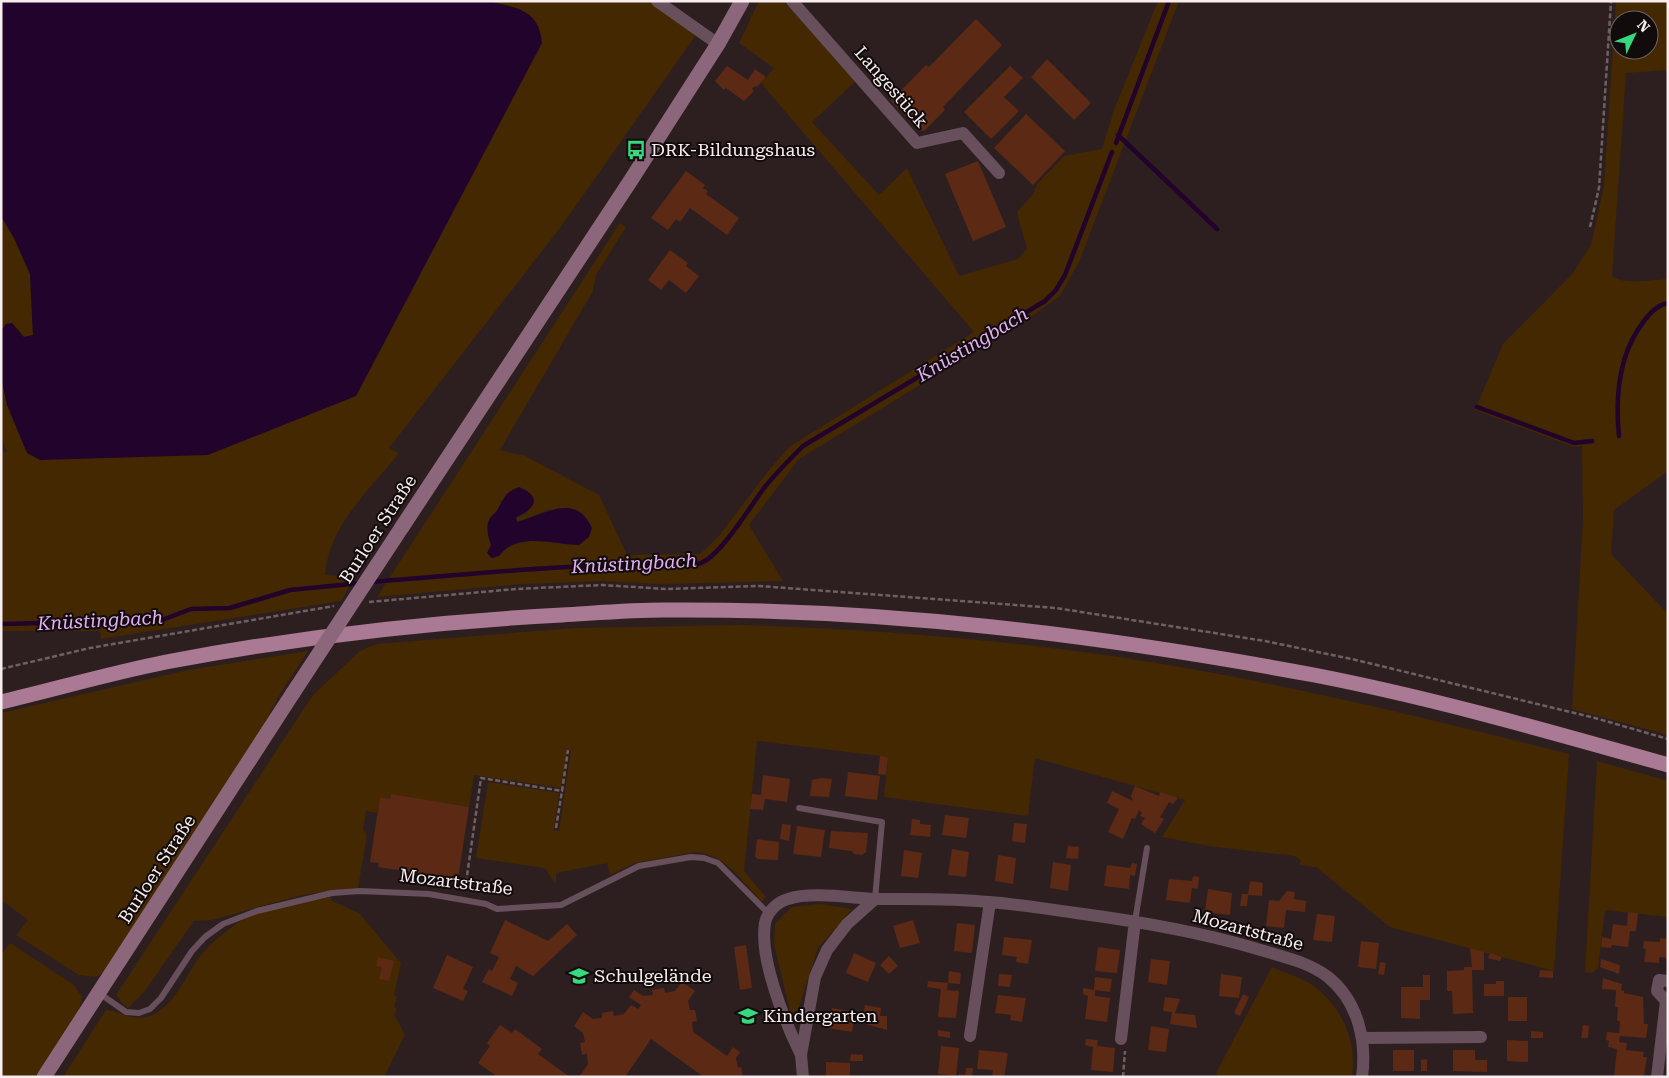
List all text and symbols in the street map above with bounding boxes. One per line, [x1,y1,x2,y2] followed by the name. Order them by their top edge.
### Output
[1609,10,1659,60] north arrow
[1634,17,1653,36] text: N
[851,42,932,131] street label: Langestück
[625,139,647,161] bus stop icon: DRK-Bildungshaus
[651,139,815,160] place label: DRK-Bildungshaus
[911,302,1032,387] water label: Knüstingbach
[335,471,420,587] street label: Burloer Straße
[569,549,698,578] water label: Knüstingbach
[35,606,164,635] water label: Knüstingbach
[114,811,199,927] street label: Burloer Straße
[398,864,514,899] street label: Mozartstraße
[1190,905,1306,954] street label: Mozartstraße
[568,965,590,987] school or university icon: Schulgelände
[594,965,712,986] place label: Schulgelände
[737,1005,759,1027] school or university icon: Kindergarten
[763,1005,878,1026] place label: Kindergarten

